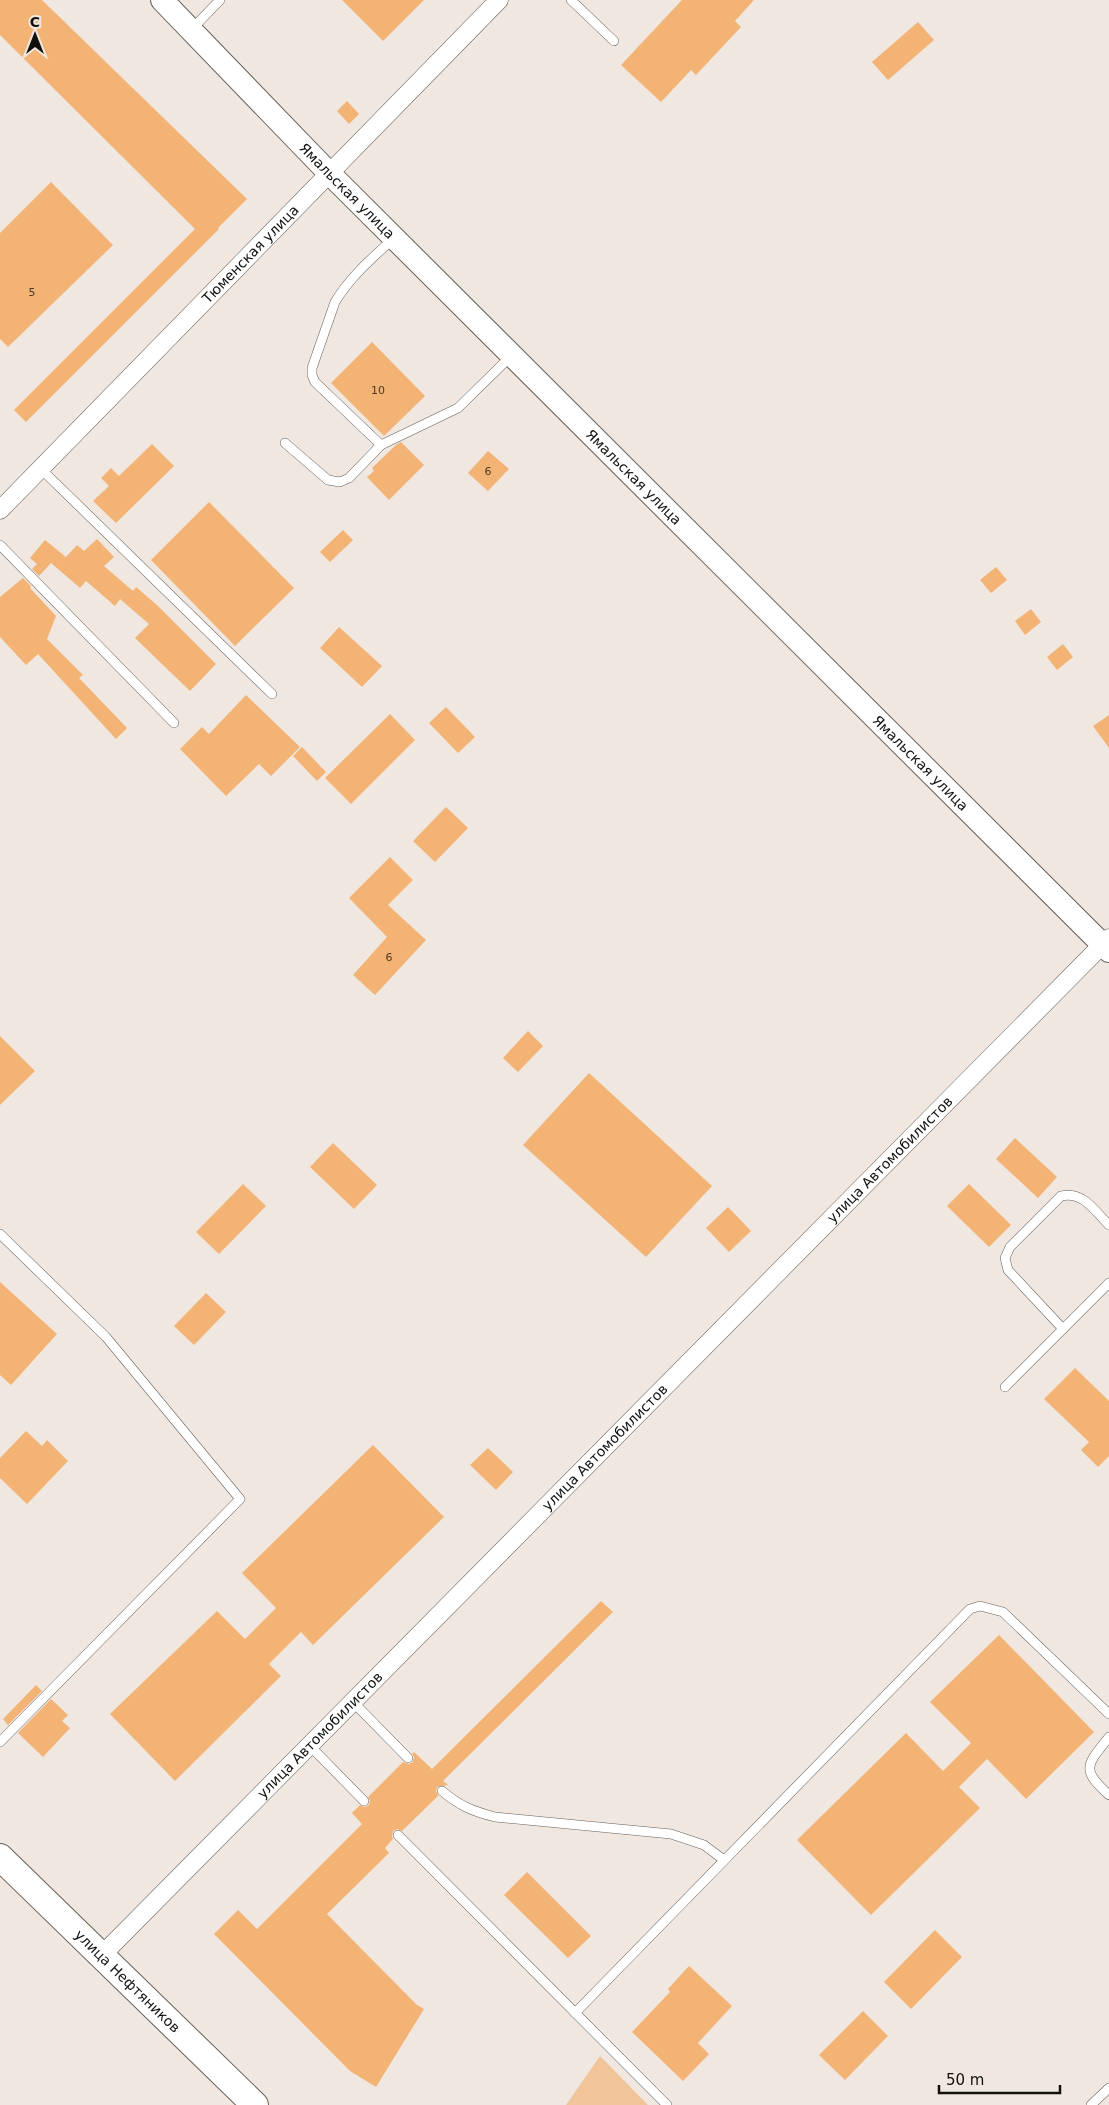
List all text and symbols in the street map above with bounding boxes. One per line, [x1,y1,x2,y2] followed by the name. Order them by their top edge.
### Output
[10,10,60,60] north arrow
[30,14,40,30] text: С
[296,140,398,242] street label: Ямальская улица
[198,202,302,307] street label: Тюменская улица
[29,286,36,299] house number: 5
[371,384,385,397] house number: 10
[583,426,685,528] street label: Ямальская улица
[485,465,492,478] house number: 6
[870,712,972,814] street label: Ямальская улица
[386,951,393,964] house number: 6
[824,1093,956,1226] street label: улица Автомобилистов
[539,1381,671,1514] street label: улица Автомобилистов
[254,1669,386,1801] street label: улица Автомобилистов
[72,1926,183,2036] street label: улица Нефтяников
[939,2062,1060,2094] scale bar
[946,2071,984,2089] text: 50 m

